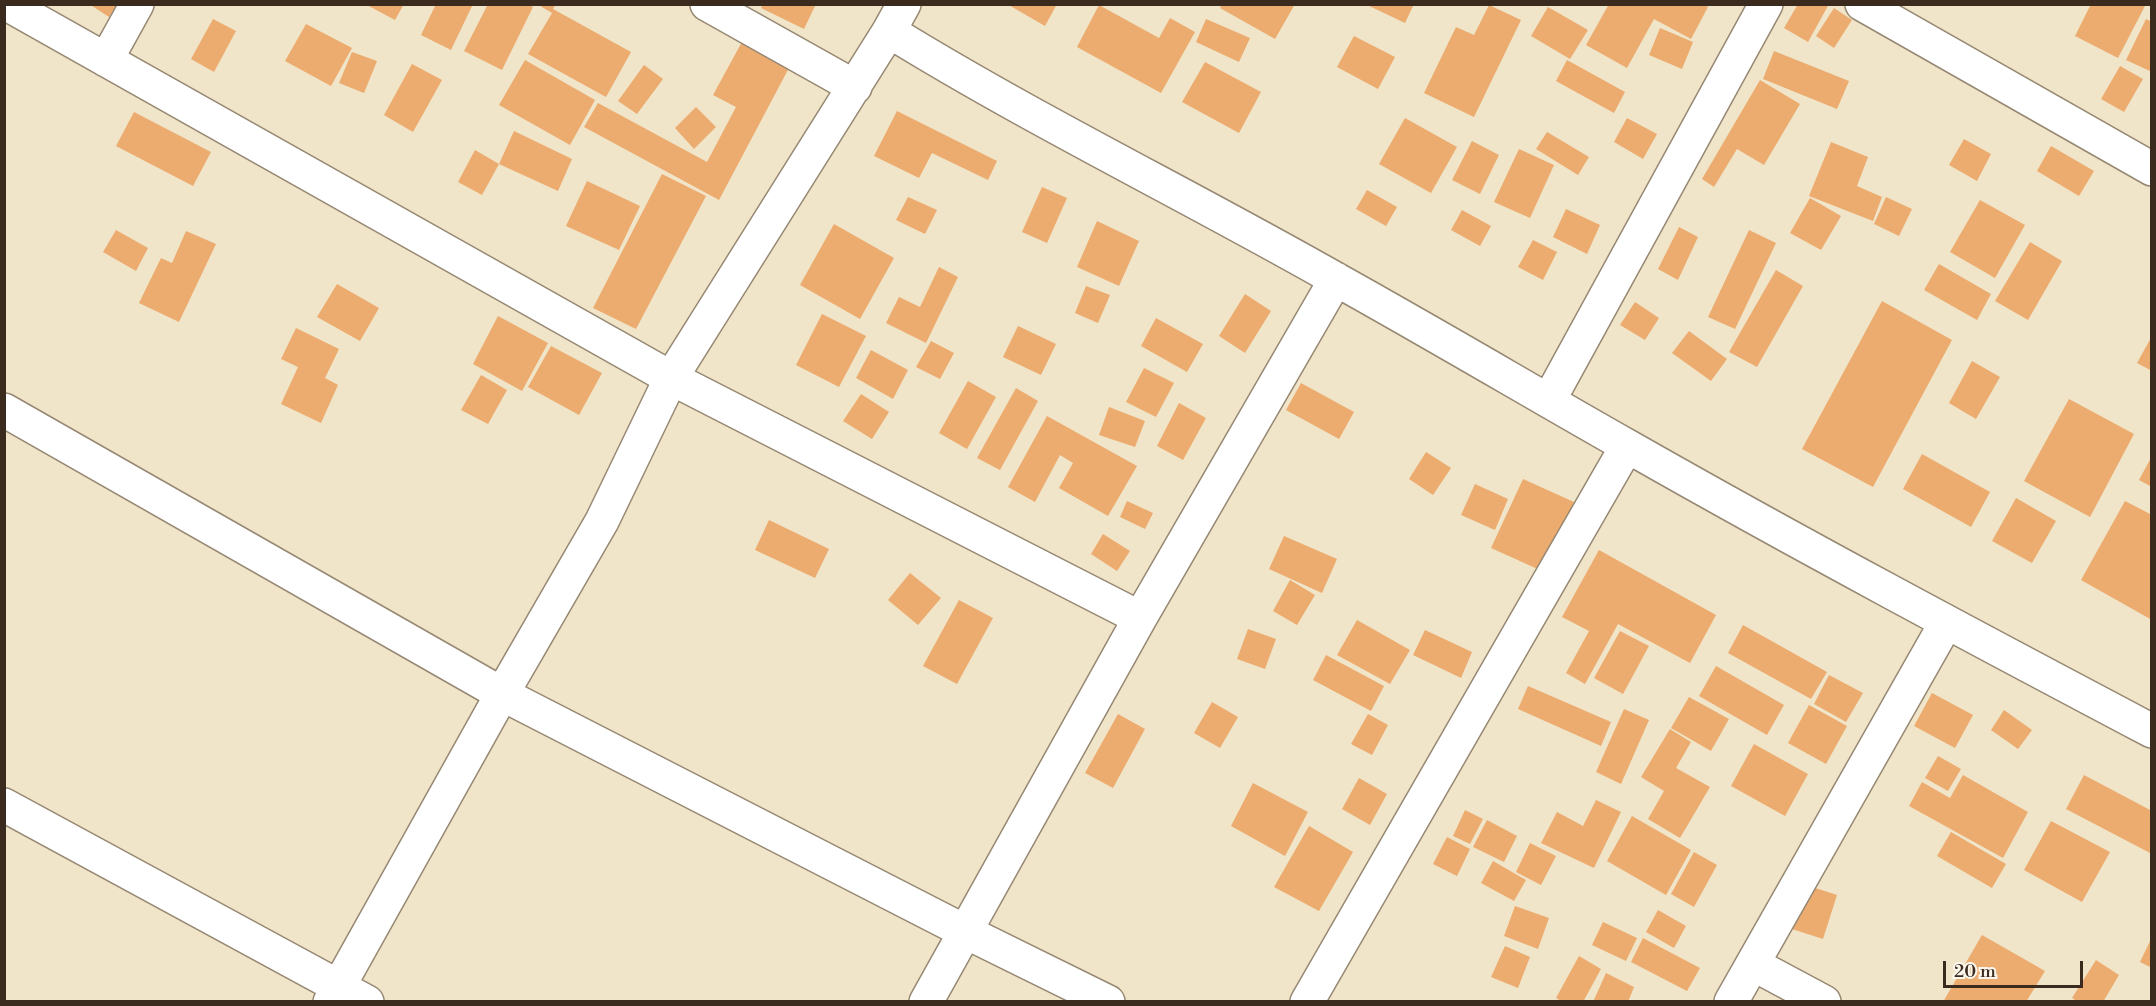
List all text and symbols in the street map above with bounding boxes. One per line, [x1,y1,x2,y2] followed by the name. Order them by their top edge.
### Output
[1946,949,2086,987] scale bar
[1954,960,1996,983] text: 20 m

